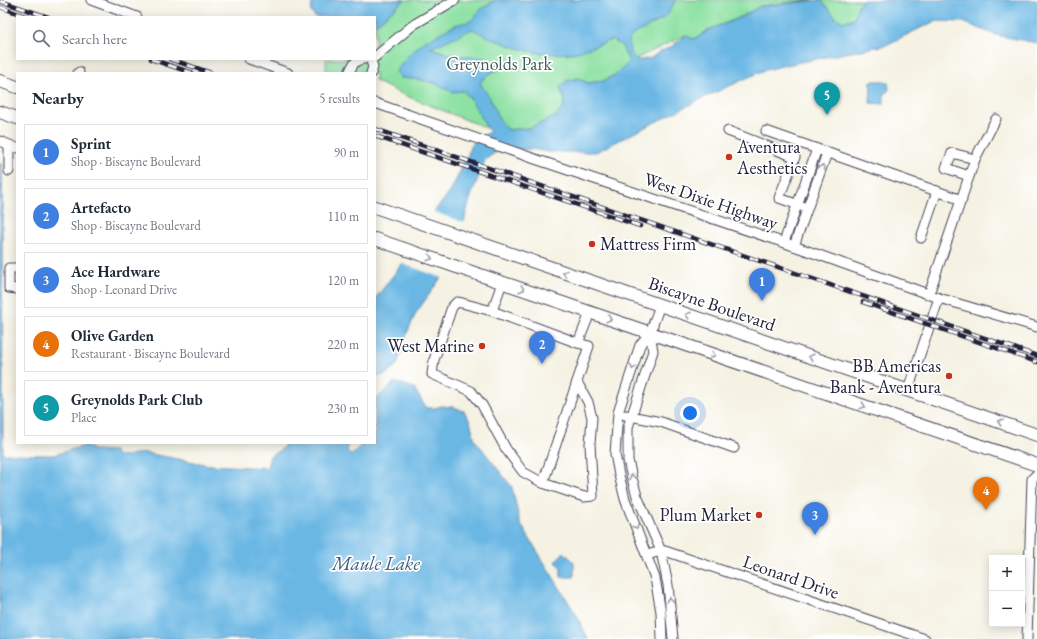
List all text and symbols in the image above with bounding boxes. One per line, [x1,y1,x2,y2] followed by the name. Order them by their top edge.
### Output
[16,16,376,60] search box
[30,27,52,49] icon: search
[62,29,127,48] text: Search here
[446,52,552,75] park label: Greynolds Park
[814,82,840,115] pin: 5
[32,87,84,109] text: Nearby
[319,90,360,107] text: 5 results
[71,134,111,153] text: Sprint
[736,135,808,179] place label: Aventura Aesthetics
[43,144,49,161] text: 1
[334,144,359,161] text: 90 m
[724,152,734,162] marker: Aventura Aesthetics
[71,153,201,170] text: Shop · Biscayne Boulevard
[817,164,825,171] one-way arrow
[641,167,781,234] street label: West Dixie Highway
[71,198,131,217] text: Artefacto
[43,208,49,225] text: 2
[328,208,359,225] text: 110 m
[71,217,201,234] text: Shop · Biscayne Boulevard
[600,232,696,255] place label: Mattress Firm
[587,239,597,249] marker: Mattress Firm
[427,253,434,262] one-way arrow
[71,262,160,281] text: Ace Hardware
[749,268,775,301] pin: 1
[562,269,569,277] one-way arrow
[646,271,780,336] street label: Biscayne Boulevard
[43,272,49,289] text: 3
[328,272,359,289] text: 120 m
[71,281,177,298] text: Shop · Leonard Drive
[518,284,525,293] one-way arrow
[685,311,692,319] one-way arrow
[606,314,613,323] one-way arrow
[71,326,154,345] text: Olive Garden
[529,331,555,364] pin: 2
[387,334,474,357] place label: West Marine
[43,336,49,353] text: 4
[328,336,359,353] text: 220 m
[477,341,487,351] marker: West Marine
[71,345,230,362] text: Restaurant · Biscayne Boulevard
[709,350,716,358] one-way arrow
[808,353,815,361] one-way arrow
[830,354,942,398] place label: BB Americas Bank - Aventura
[629,364,637,371] one-way arrow
[944,371,954,381] marker: BB Americas Bank - Aventura
[71,390,203,409] text: Greynolds Park Club
[43,400,49,417] text: 5
[328,400,359,417] text: 230 m
[859,401,866,409] one-way arrow
[680,403,700,423] your location
[71,409,97,426] text: Place
[997,418,1004,427] one-way arrow
[628,474,636,480] one-way arrow
[973,477,999,510] pin: 4
[802,502,828,535] pin: 3
[659,503,751,526] place label: Plum Market
[754,510,764,520] marker: Plum Market
[631,523,639,530] one-way arrow
[740,549,842,604] street label: Leonard Drive
[331,551,420,576] water label: Maule Lake
[989,555,1025,627] map controls
[989,555,1025,591] button: +
[989,591,1025,627] button: −
[666,597,675,603] one-way arrow

